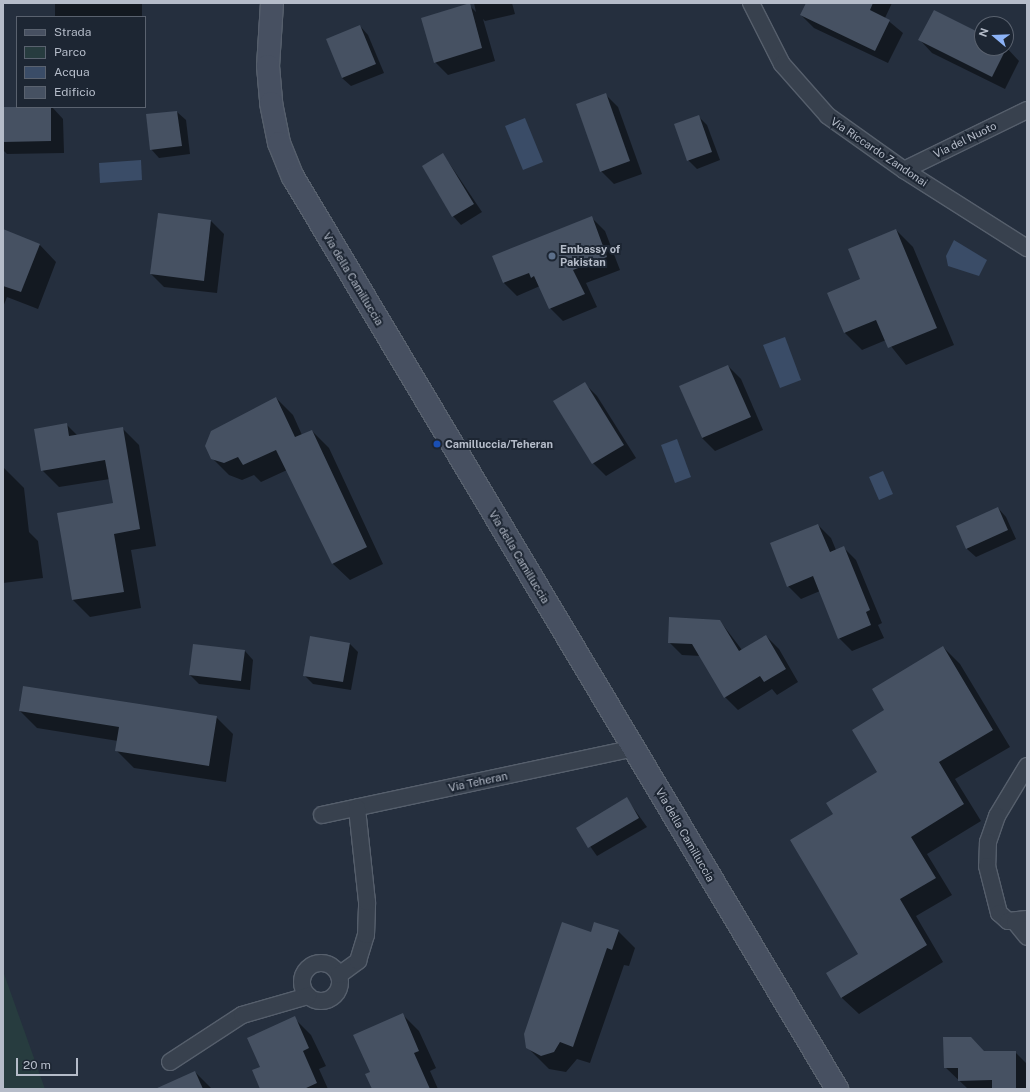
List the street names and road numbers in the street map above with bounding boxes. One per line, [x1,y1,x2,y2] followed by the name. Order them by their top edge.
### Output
[828,115,930,189] street label: Via Riccardo Zandonai
[931,119,999,161] street label: Via del Nuoto
[320,230,386,328] street label: Via della Camilluccia
[486,508,552,606] street label: Via della Camilluccia
[447,769,509,795] street label: Via Teheran
[653,786,717,884] street label: Via della Camilluccia

